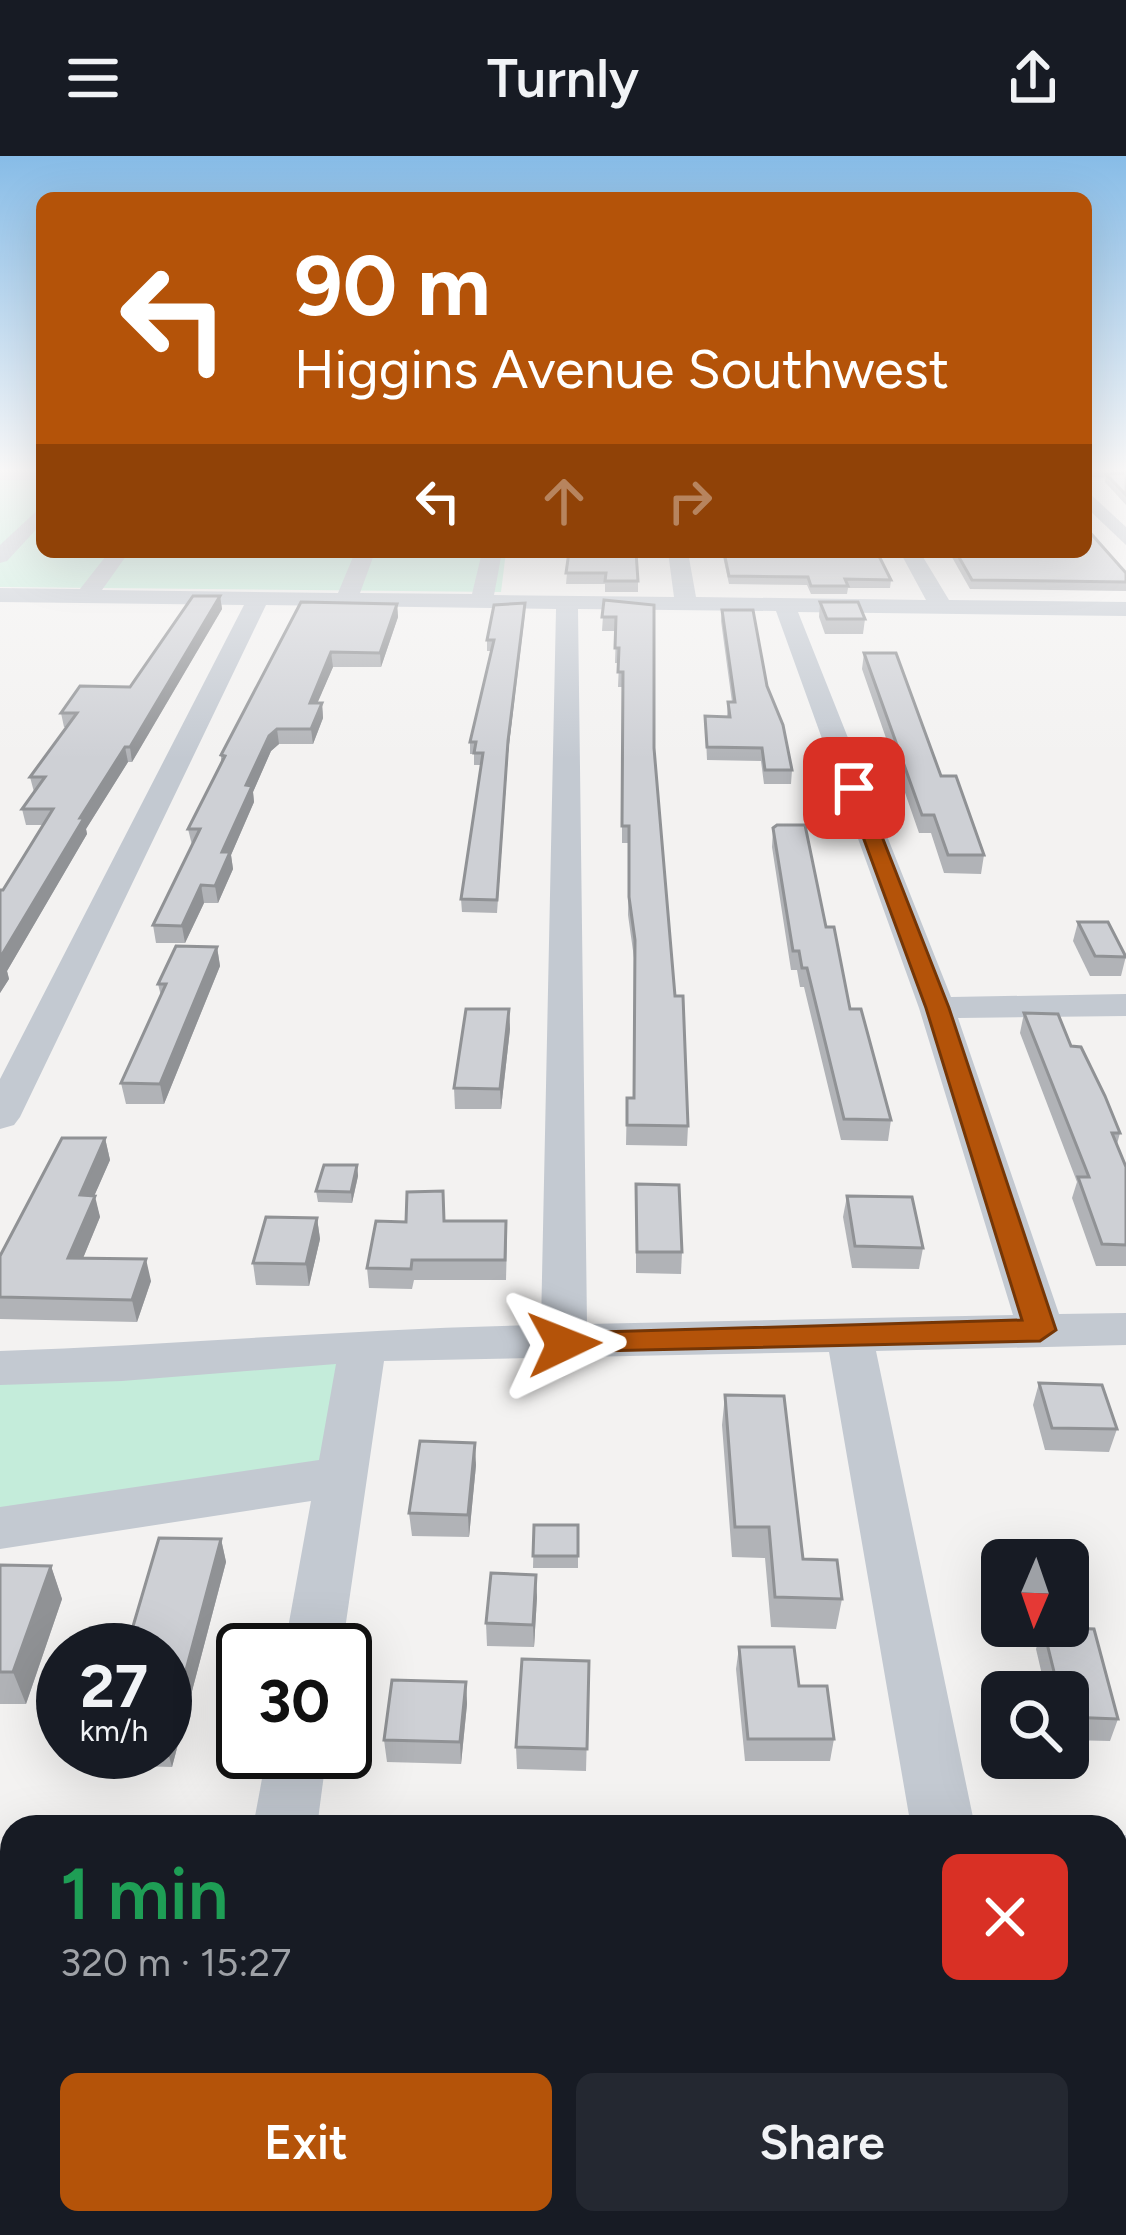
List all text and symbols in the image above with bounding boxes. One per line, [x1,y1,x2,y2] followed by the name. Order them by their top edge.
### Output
[60,45,126,111] icon: menu
[1000,45,1066,111] icon: share
[487,46,639,111] text: Turnly
[294,235,490,336] text: 90 m
[96,240,252,396] icon: left
[294,337,949,402] text: Higgins Avenue Southwest
[405,468,471,534] icon: left
[531,468,597,534] icon: ahead
[657,468,723,534] icon: right
[803,737,905,839] pin
[821,755,887,821] icon: arrive
[501,1281,627,1407] position arrow
[981,1539,1089,1647] north arrow
[981,1539,1089,1779] map controls
[216,1623,372,1779] speed limit sign: 30
[80,1650,148,1722] text: 27
[981,1671,1089,1779] button: search
[80,1712,148,1749] text: km/h
[60,1851,228,1937] text: 1 min
[942,1854,1068,1980] button: close
[60,1939,291,1986] text: 320 m · 15:27
[60,2073,552,2211] button: Exit
[576,2073,1068,2211] button: Share

